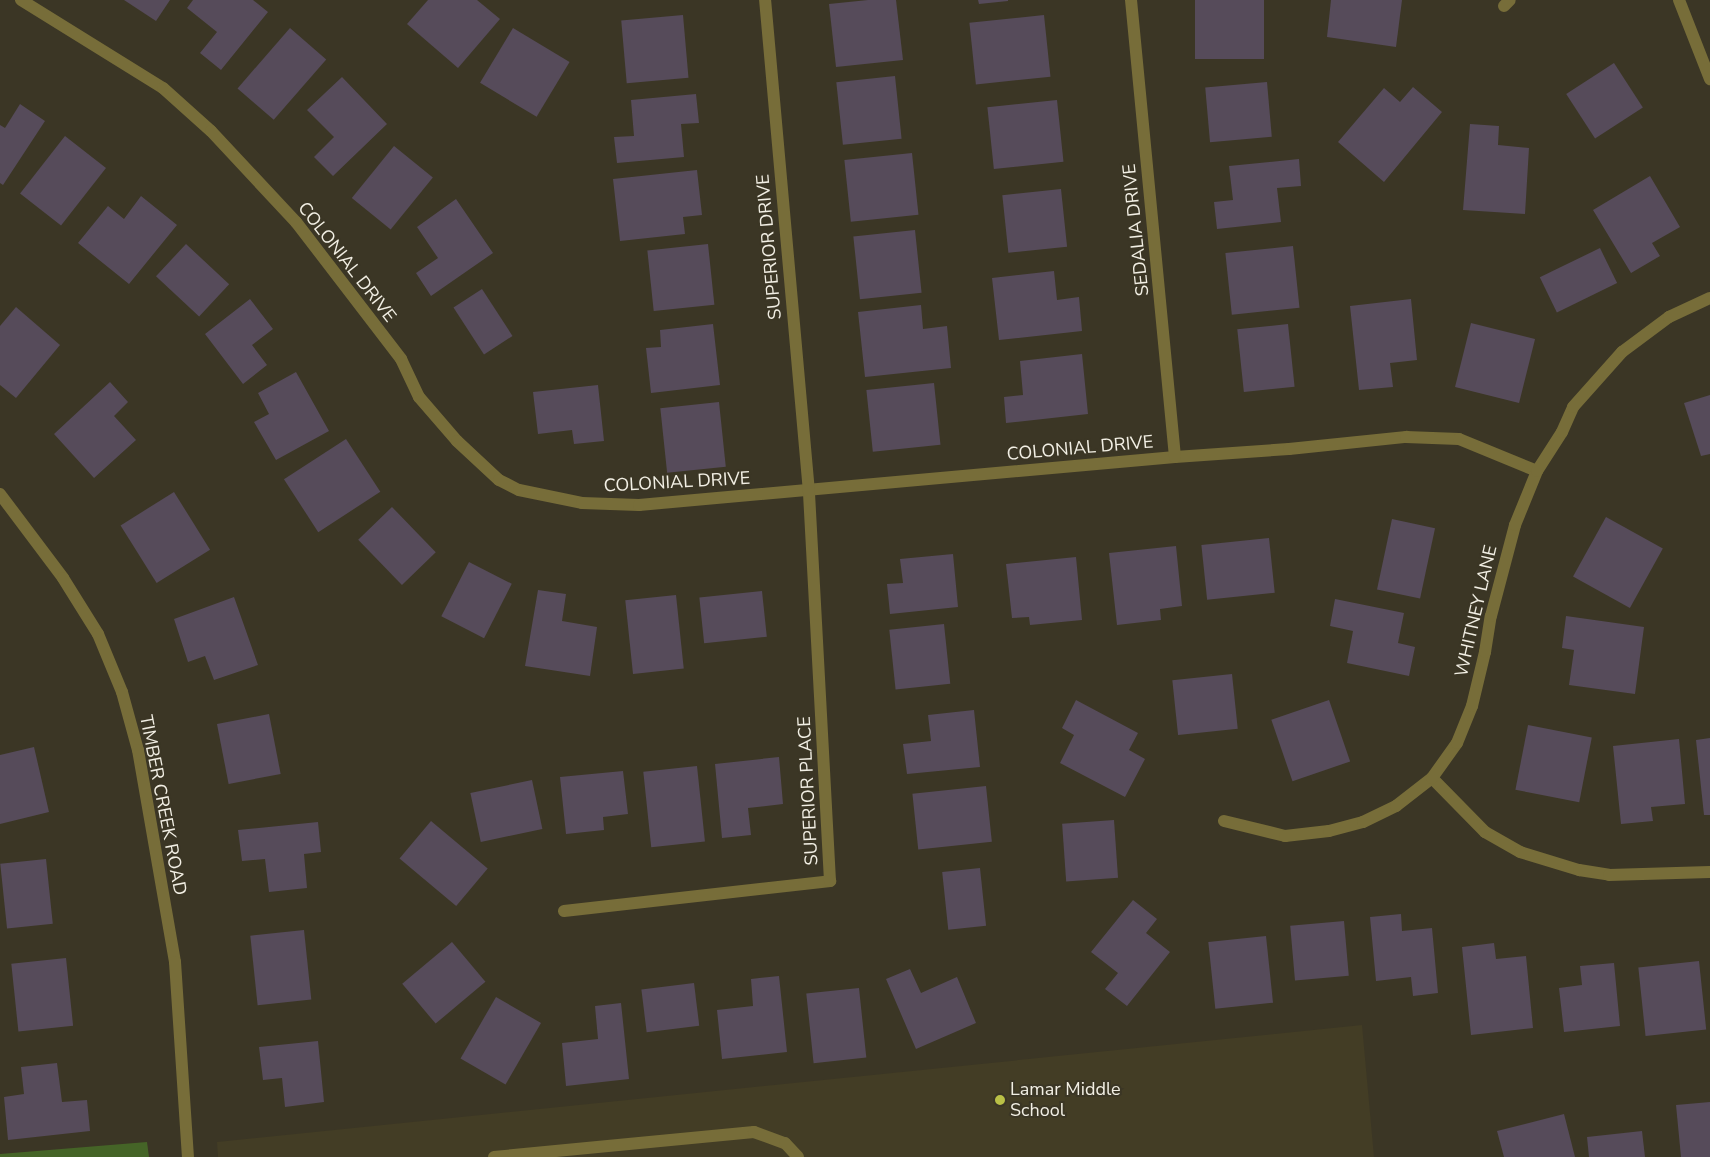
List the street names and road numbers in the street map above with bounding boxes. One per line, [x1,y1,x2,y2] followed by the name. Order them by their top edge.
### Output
[1118,163,1154,297] street label: SEDALIA DRIVE
[752,173,786,321] street label: SUPERIOR DRIVE
[293,198,401,326] street label: COLONIAL DRIVE
[1006,431,1154,465] street label: COLONIAL DRIVE
[603,467,751,497] street label: COLONIAL DRIVE
[1450,543,1502,679] street label: WHITNEY LANE
[135,713,191,897] street label: TIMBER CREEK ROAD
[793,716,823,866] street label: SUPERIOR PLACE

